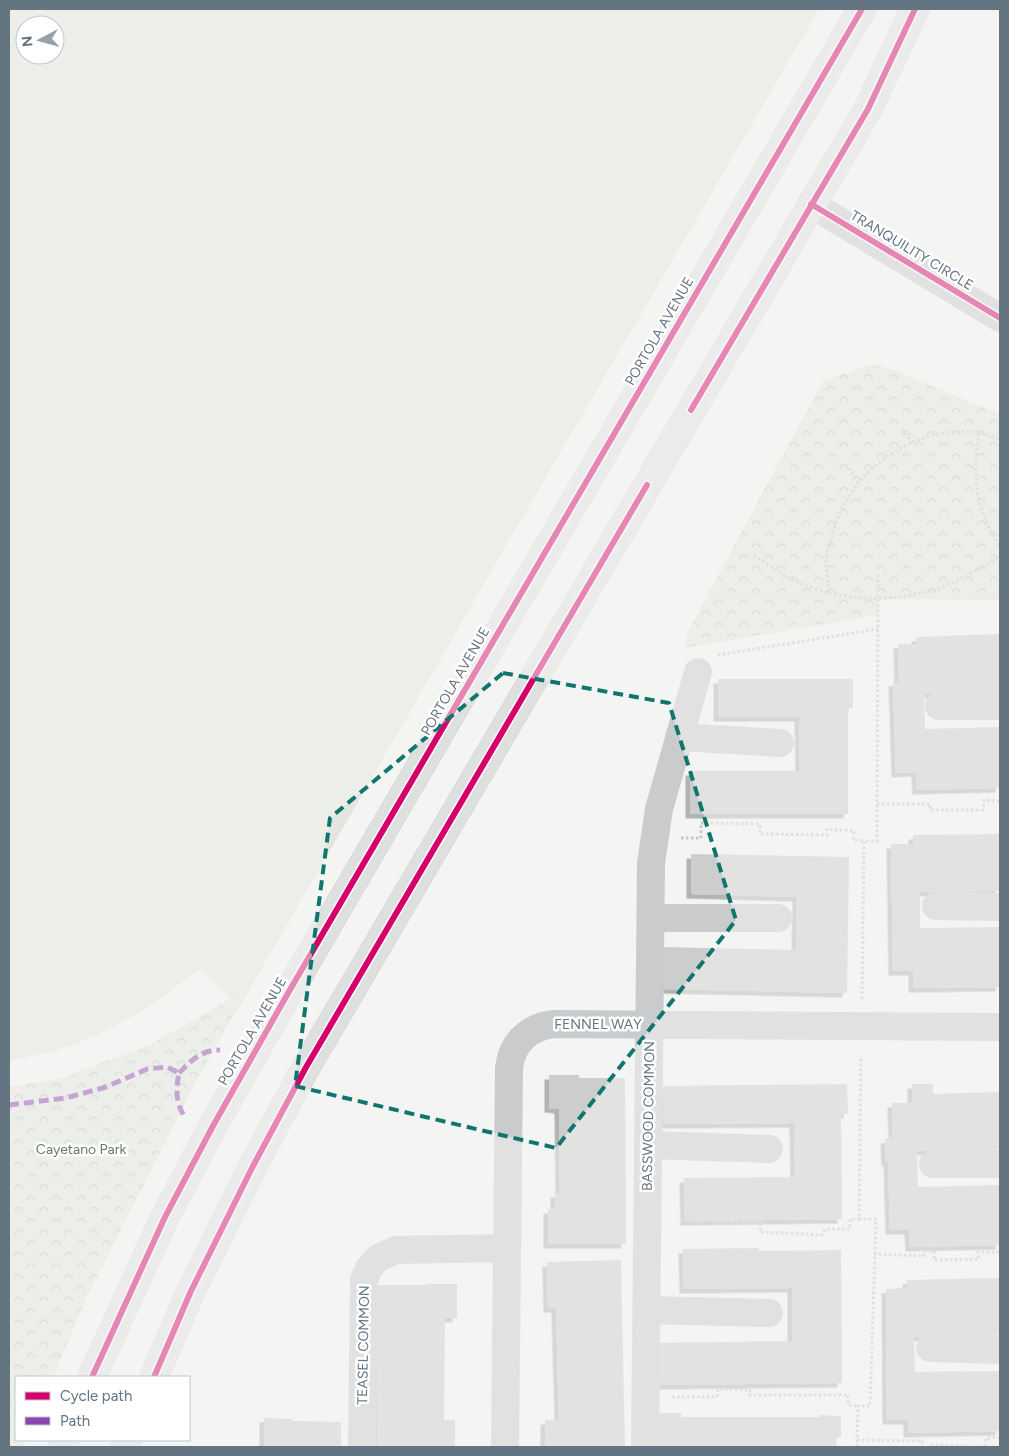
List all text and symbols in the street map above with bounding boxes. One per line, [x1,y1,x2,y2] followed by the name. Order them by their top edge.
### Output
[15,15,65,65] north arrow
[19,35,37,48] text: N
[847,207,976,294] street label: TRANQUILITY CIRCLE
[621,274,697,388] street label: PORTOLA AVENUE
[417,624,493,738] street label: PORTOLA AVENUE
[214,974,290,1088] street label: PORTOLA AVENUE
[554,1016,642,1033] street label: FENNEL WAY
[639,1041,658,1191] street label: BASSWOOD COMMON
[36,1141,126,1158] park label: Cayetano Park
[354,1285,373,1405] street label: TEASEL COMMON
[15,1376,190,1441] legend
[60,1387,132,1405] text: Cycle path
[60,1412,90,1430] text: Path

